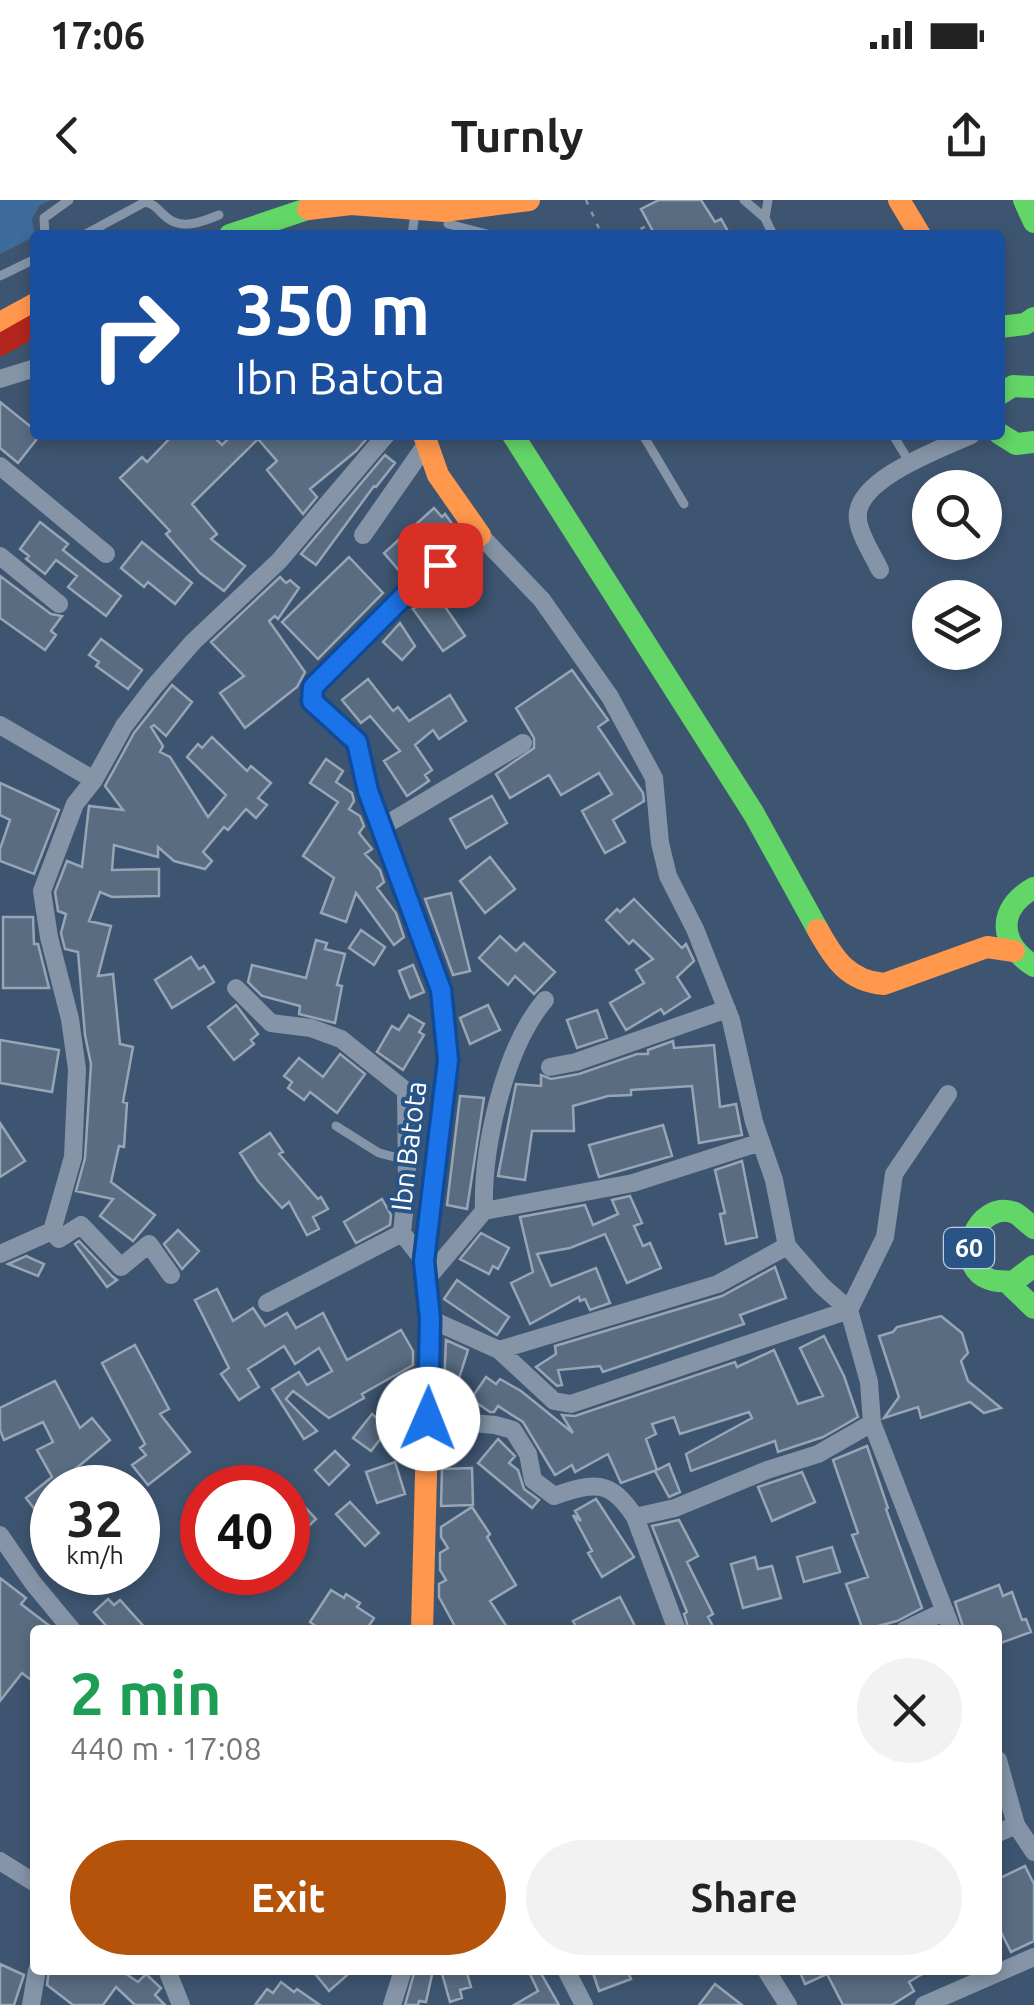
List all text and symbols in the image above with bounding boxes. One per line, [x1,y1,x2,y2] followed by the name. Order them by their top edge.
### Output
[50,14,145,56] text: 17:06
[40,108,95,163] icon: back
[939,108,994,163] icon: share
[451,110,583,161] text: Turnly
[70,270,200,400] icon: right
[235,270,430,348] text: 350 m
[235,352,445,403] text: Ibn Batota
[912,470,1002,670] map controls
[912,470,1002,560] button: search
[398,523,483,608] pin
[413,538,468,593] icon: arrive
[912,580,1002,670] button: layers
[385,1079,431,1213] street label: Ibn Batota
[944,1228,994,1268] road number: 60
[376,1367,480,1471] position arrow
[180,1465,310,1595] speed limit sign: 40
[67,1490,123,1546] text: 32
[66,1541,124,1569] text: km/h
[857,1658,962,1763] button: close
[70,1659,222,1726] text: 2 min
[70,1730,262,1766] text: 440 m · 17:08
[70,1840,506,1955] button: Exit
[526,1840,962,1955] button: Share

